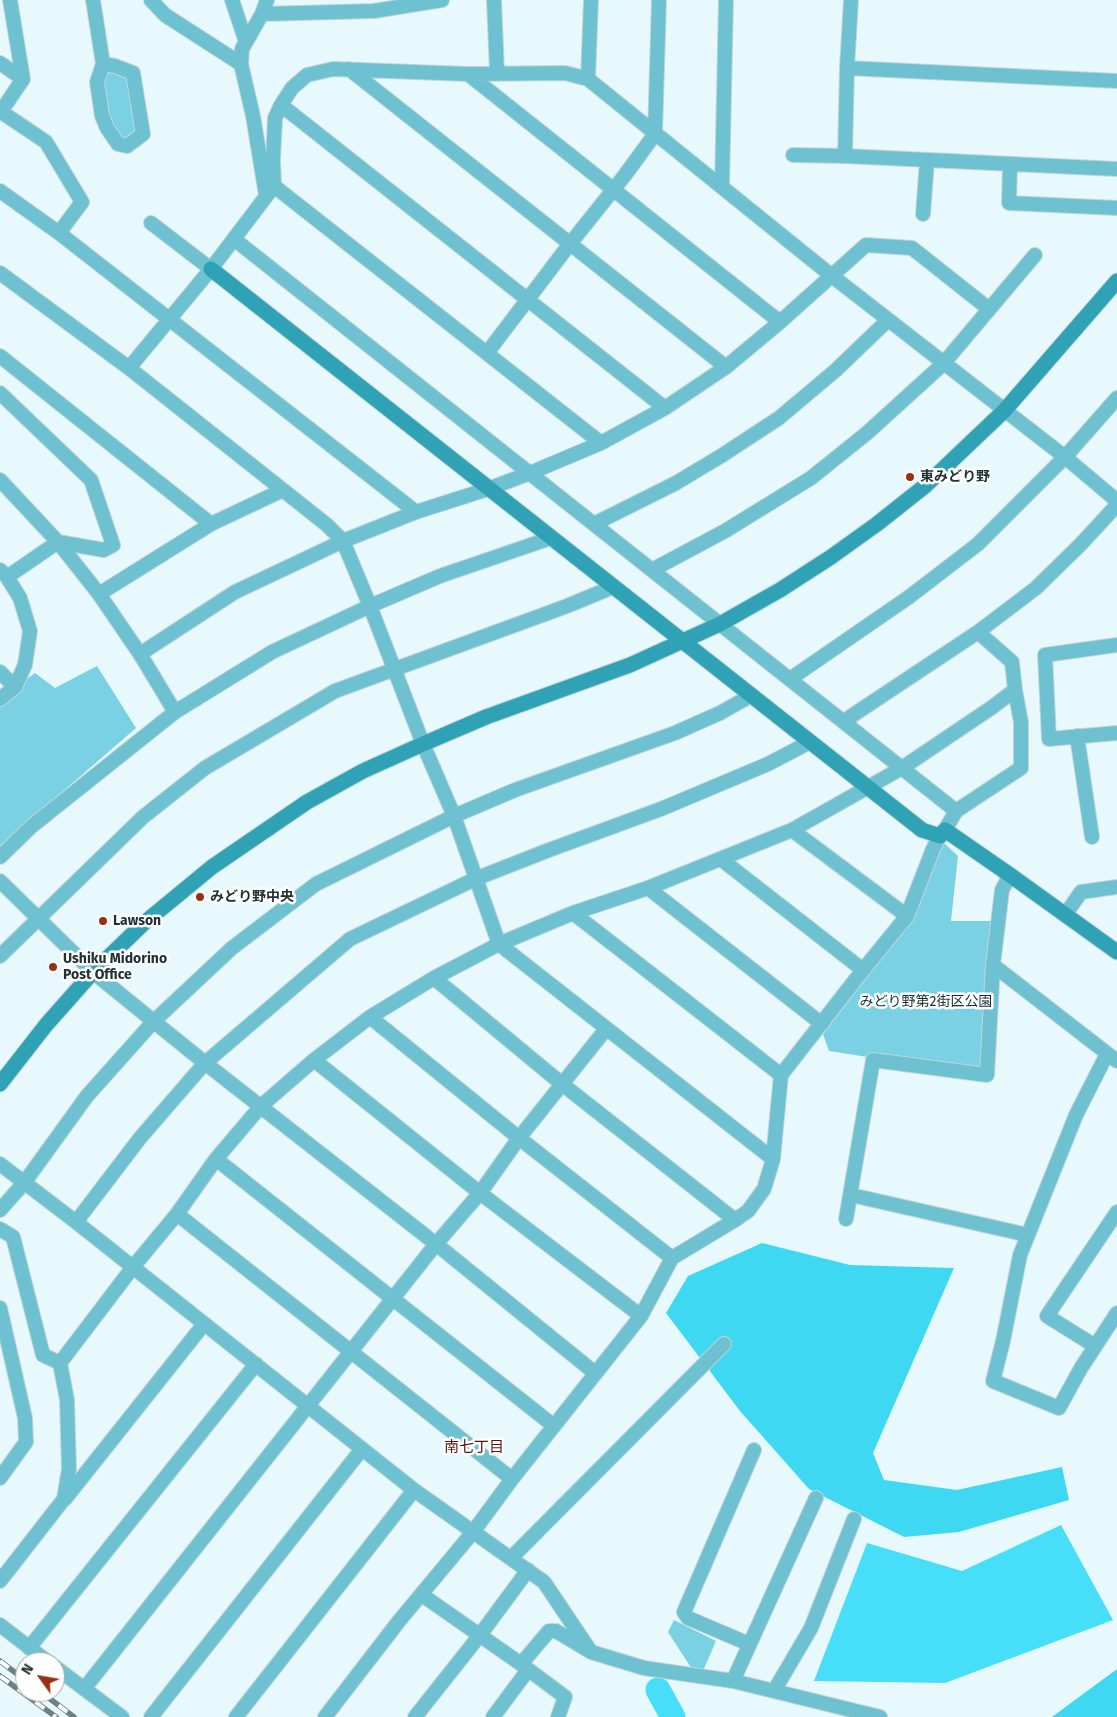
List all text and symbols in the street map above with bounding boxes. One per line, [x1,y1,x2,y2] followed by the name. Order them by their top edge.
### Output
[920,469,990,485] place label: 東みどり野
[904,471,916,483] marker: 東みどり野
[210,889,294,905] place label: みどり野中央
[194,891,206,903] marker: みどり野中央
[113,913,161,929] place label: Lawson
[97,915,109,927] marker: Lawson
[63,951,167,984] place label: Ushiku Midorino Post Office
[47,961,59,973] marker: Ushiku Midorino Post Office
[860,994,992,1010] park label: みどり野第2街区公園
[444,1439,504,1457] district label: 南七丁目
[15,1652,65,1702] north arrow
[18,1661,37,1678] text: N

